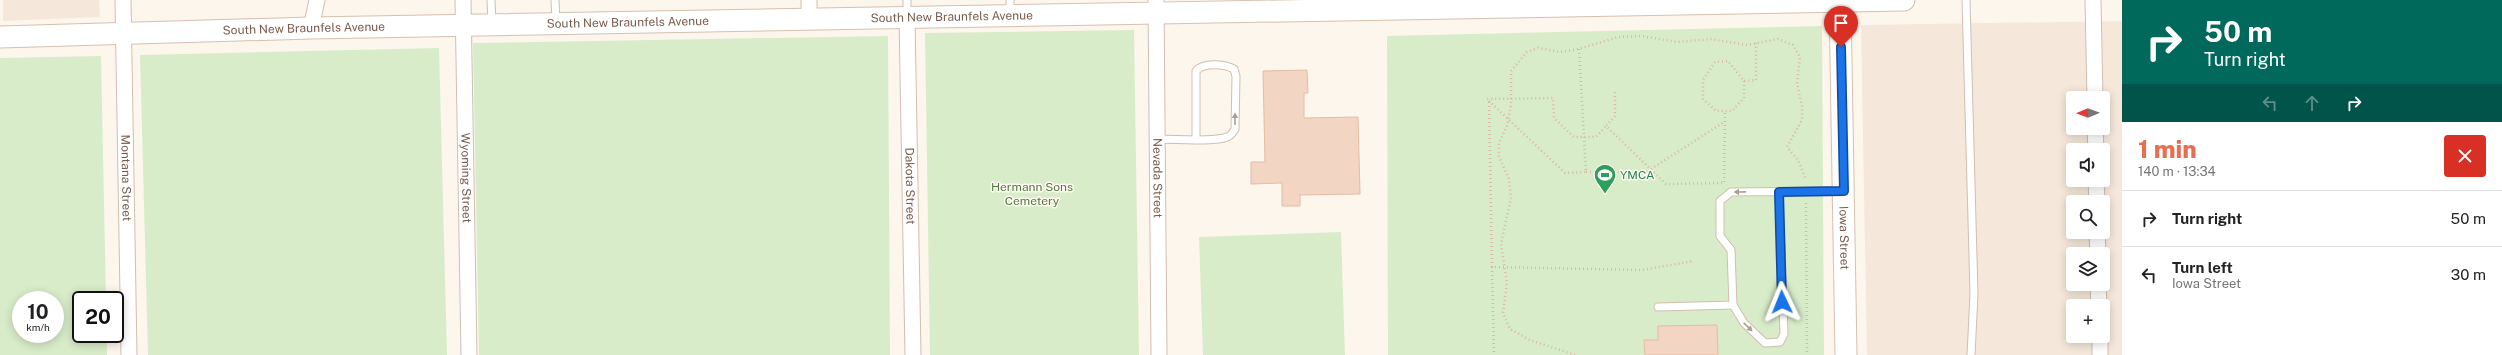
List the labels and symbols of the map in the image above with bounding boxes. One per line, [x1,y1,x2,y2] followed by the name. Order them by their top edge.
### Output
[1824,6,1858,47] pin
[870,8,1033,25] street label: South New Braunfels Avenue
[547,14,709,31] street label: South New Braunfels Avenue
[223,20,385,38] street label: South New Braunfels Avenue
[2066,91,2110,135] north arrow
[1232,112,1238,125] one-way arrow
[458,133,474,224] street label: Wyoming Street
[118,134,134,222] street label: Montana Street
[1150,138,1165,218] street label: Nevada Street
[902,147,918,225] street label: Dakota Street
[1592,162,1618,195] sports icon: YMCA
[1620,168,1655,182] place label: YMCA
[991,180,1073,208] park label: Hermann Sons Cemetery
[1733,189,1746,195] one-way arrow
[1836,206,1852,270] street label: Iowa Street
[1761,281,1803,323] position arrow
[72,291,124,343] speed limit sign: 20
[1743,322,1753,332] one-way arrow

